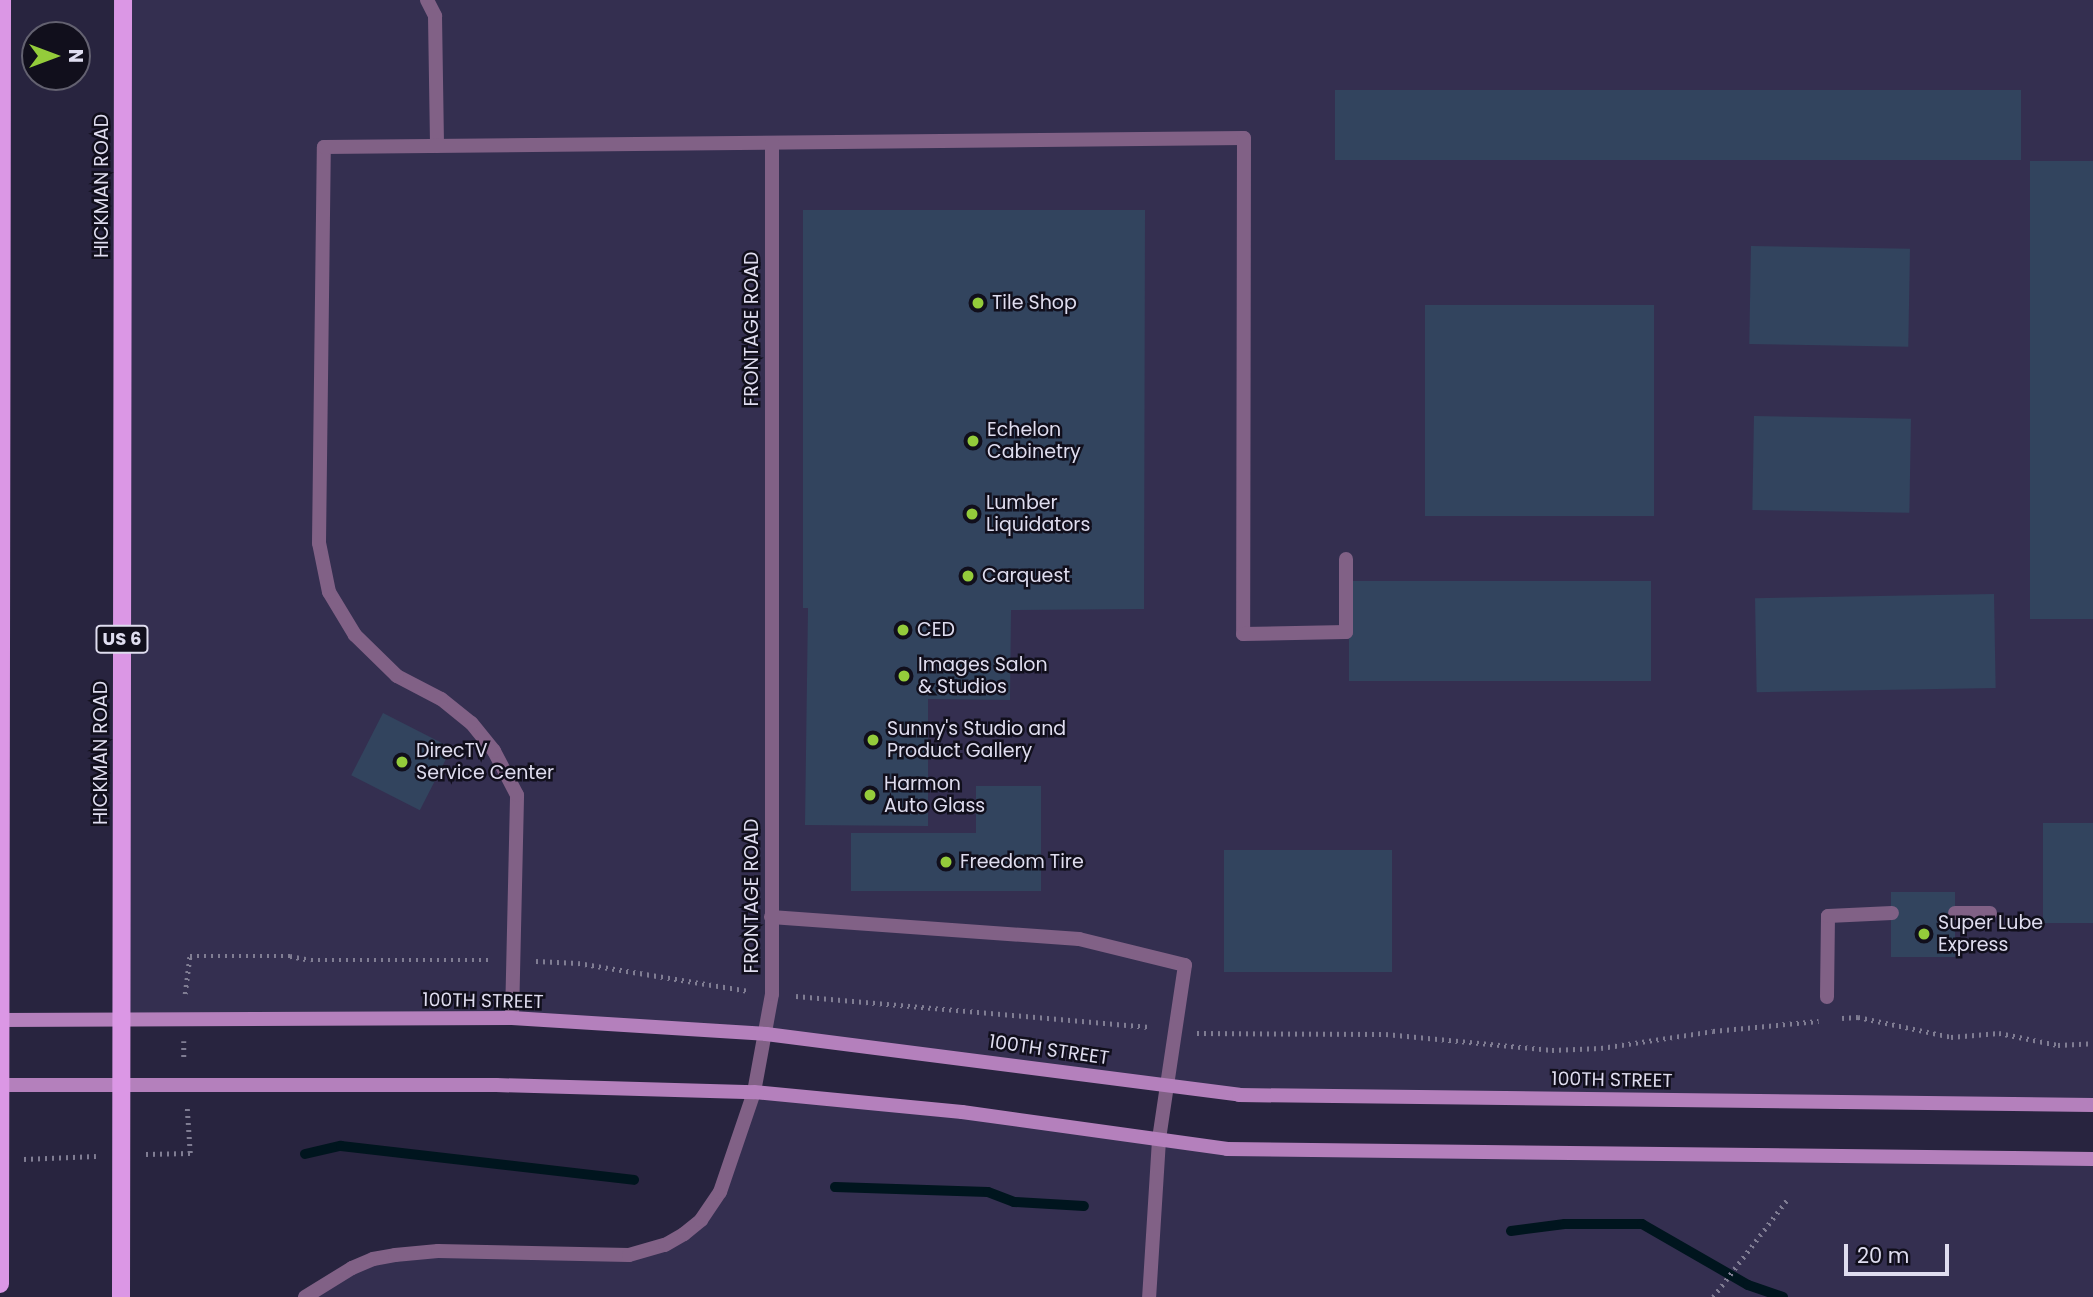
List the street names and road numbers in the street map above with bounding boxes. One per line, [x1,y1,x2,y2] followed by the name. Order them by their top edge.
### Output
[91,114,113,258] street label: HICKMAN ROAD
[741,252,763,406] street label: FRONTAGE ROAD
[94,624,150,654] road number: US 6
[90,681,112,825] street label: HICKMAN ROAD
[741,819,763,973] street label: FRONTAGE ROAD
[422,989,544,1013] street label: 100TH STREET
[987,1030,1111,1070] street label: 100TH STREET
[1551,1068,1673,1092] street label: 100TH STREET

